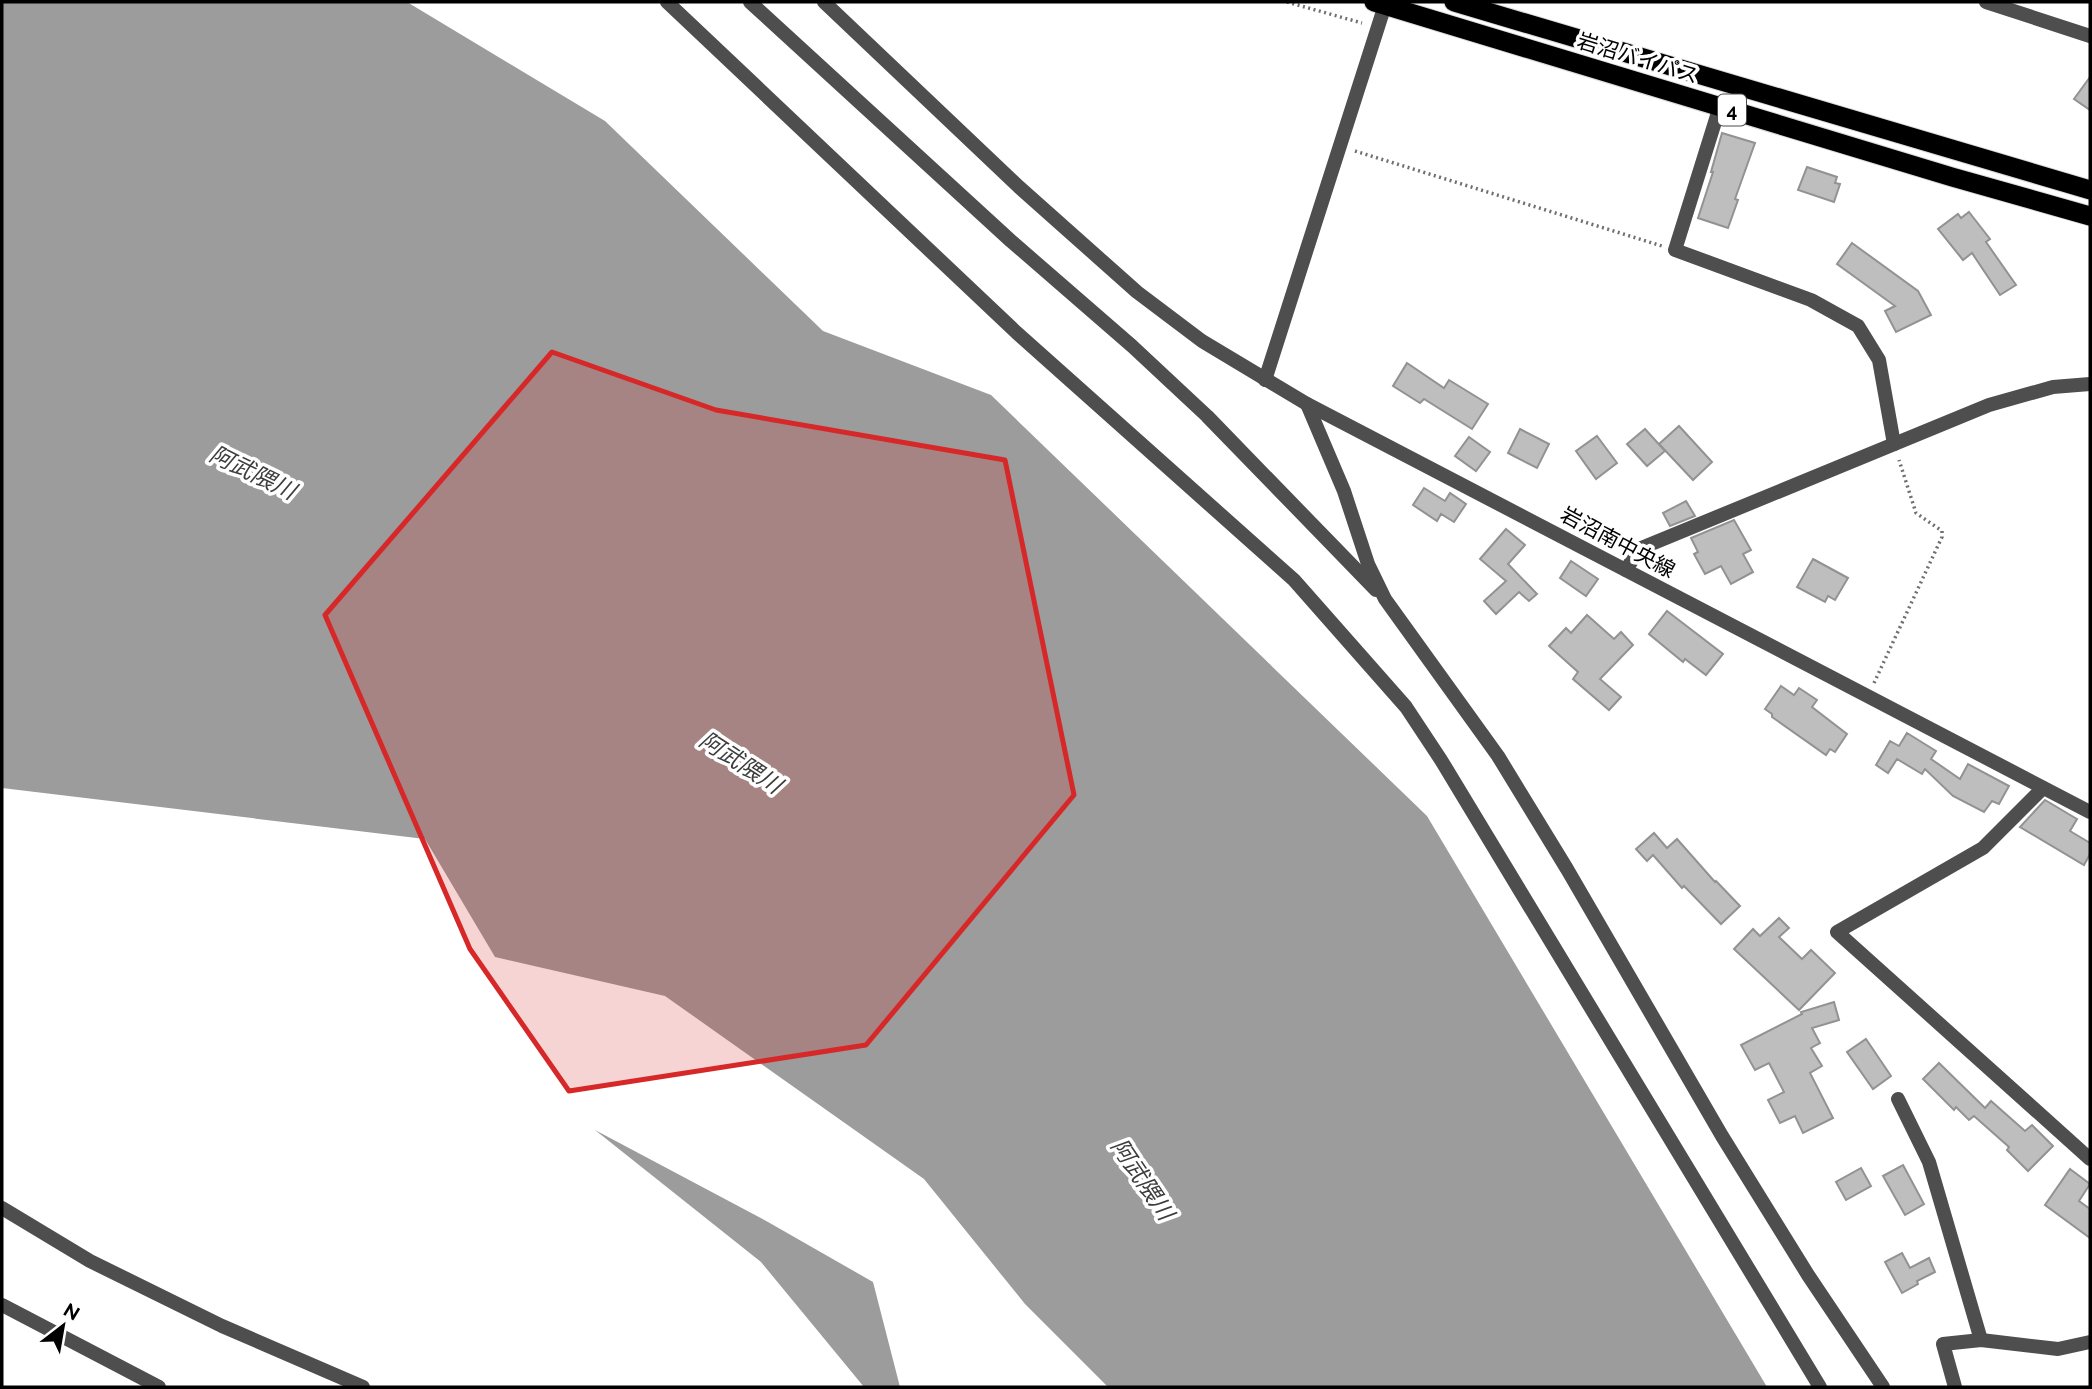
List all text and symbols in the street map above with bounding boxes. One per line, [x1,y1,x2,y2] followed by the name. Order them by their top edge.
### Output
[1574,28,1702,88] street label: 岩沼バイパス
[1718,94,1746,125] road number: 4
[206,440,303,506] water label: 阿武隈川
[1557,501,1679,583] street label: 岩沼南中央線
[695,726,789,800] water label: 阿武隈川
[1106,1133,1182,1227] water label: 阿武隈川
[28,1291,98,1361] north arrow
[60,1298,84,1325] text: N

